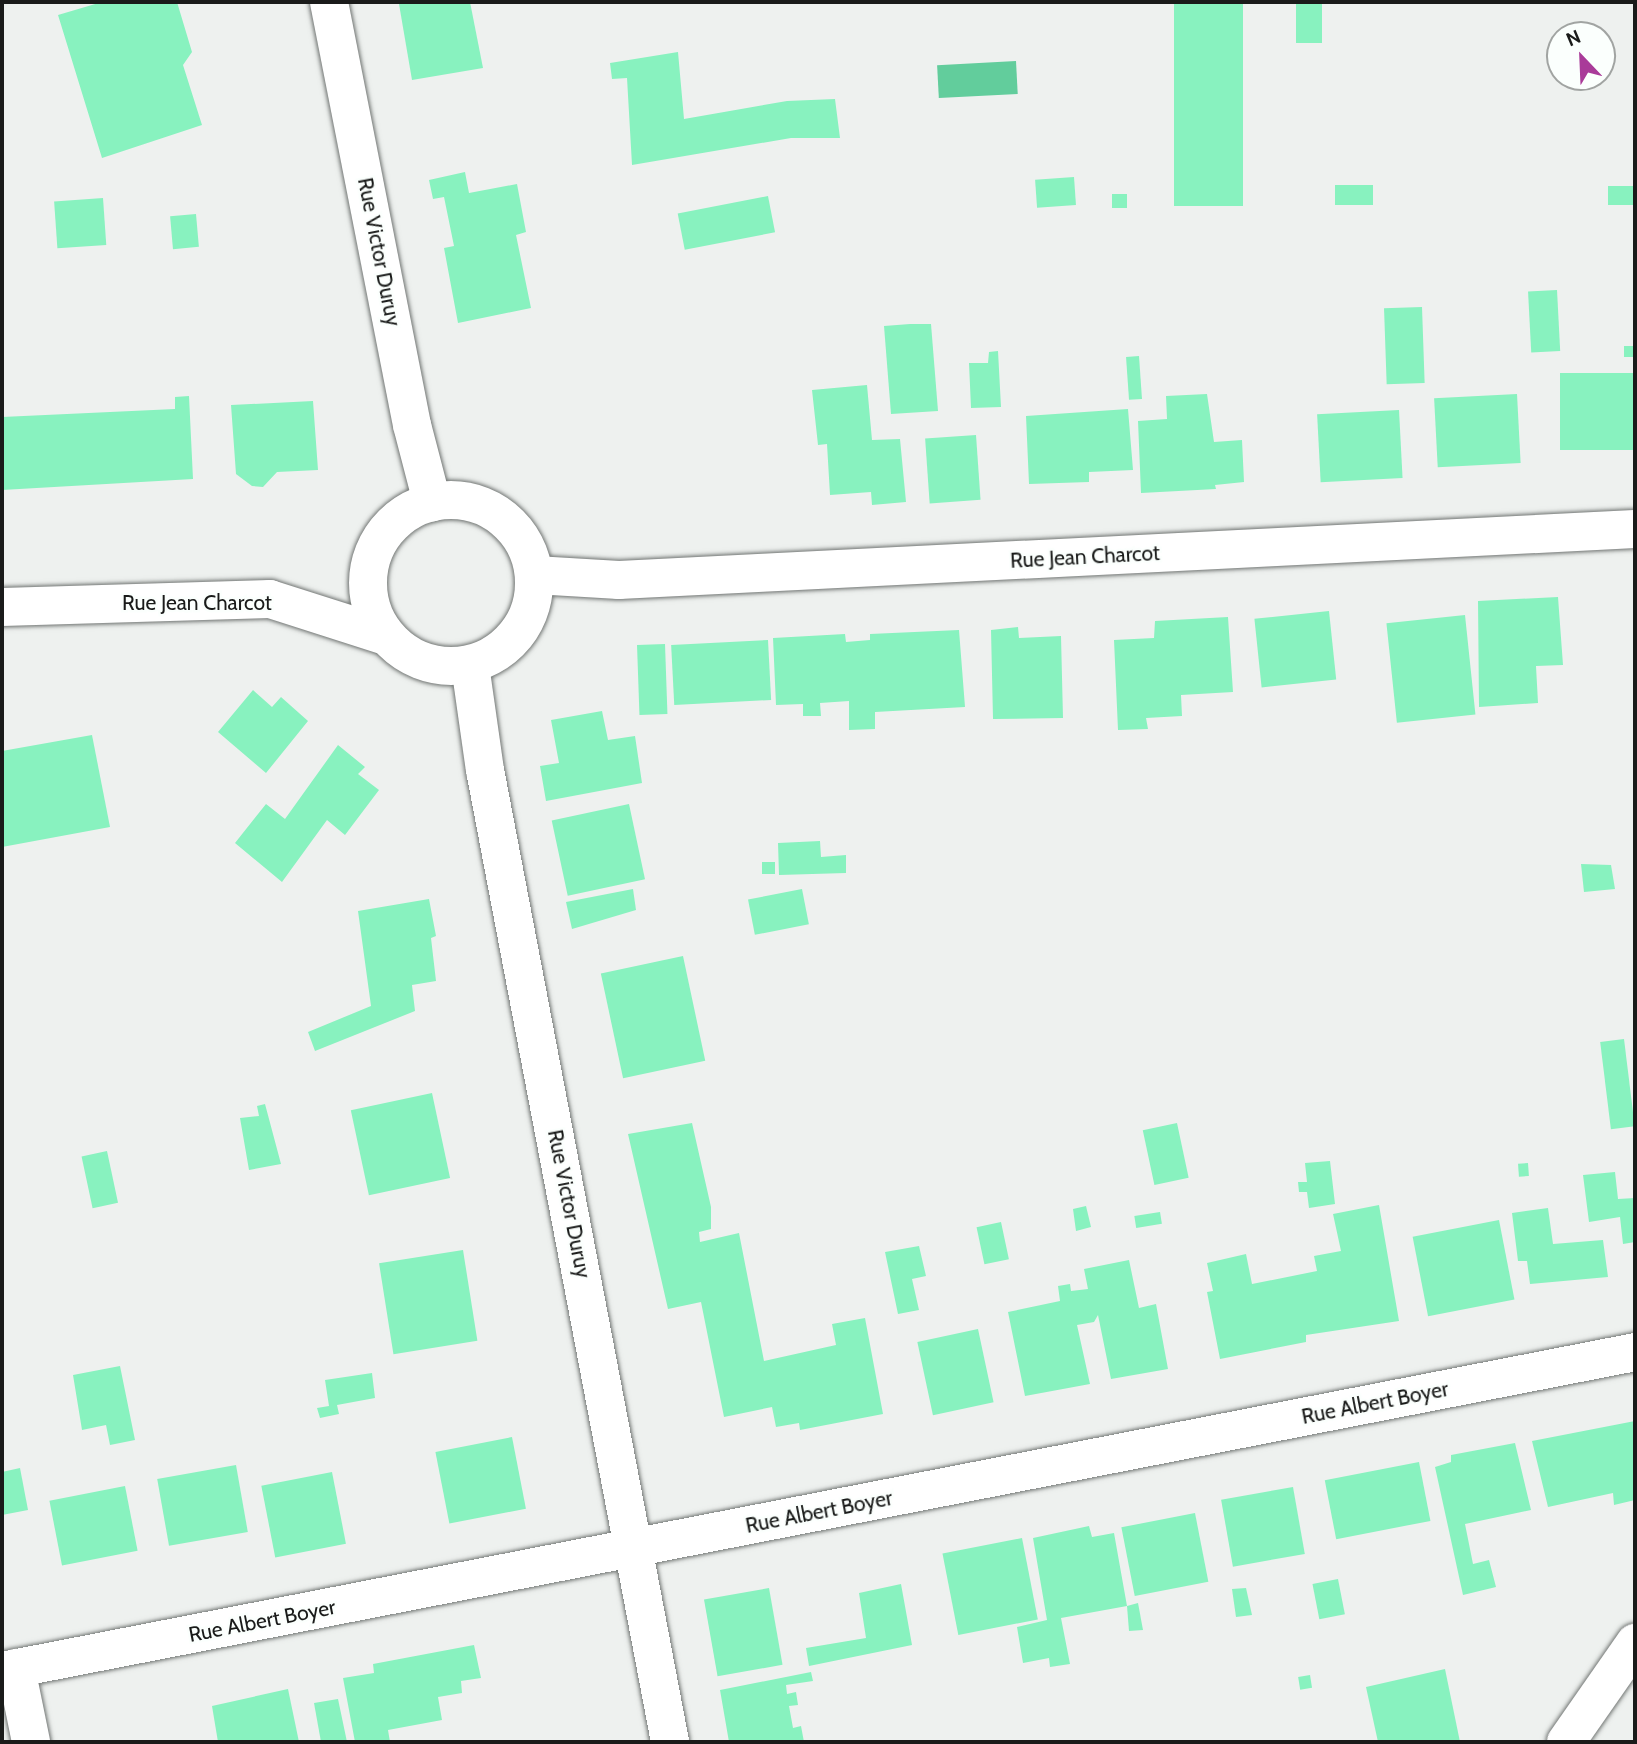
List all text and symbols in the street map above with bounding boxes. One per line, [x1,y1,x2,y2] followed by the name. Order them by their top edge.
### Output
[1546,21,1616,91] north arrow
[1563,25,1584,51] text: N
[352,176,406,328] street label: Rue Victor Duruy
[1010,540,1160,574] street label: Rue Jean Charcot
[122,590,272,616] street label: Rue Jean Charcot
[542,1128,596,1280] street label: Rue Victor Duruy
[1299,1376,1451,1430] street label: Rue Albert Boyer
[743,1485,895,1539] street label: Rue Albert Boyer
[186,1594,338,1648] street label: Rue Albert Boyer

